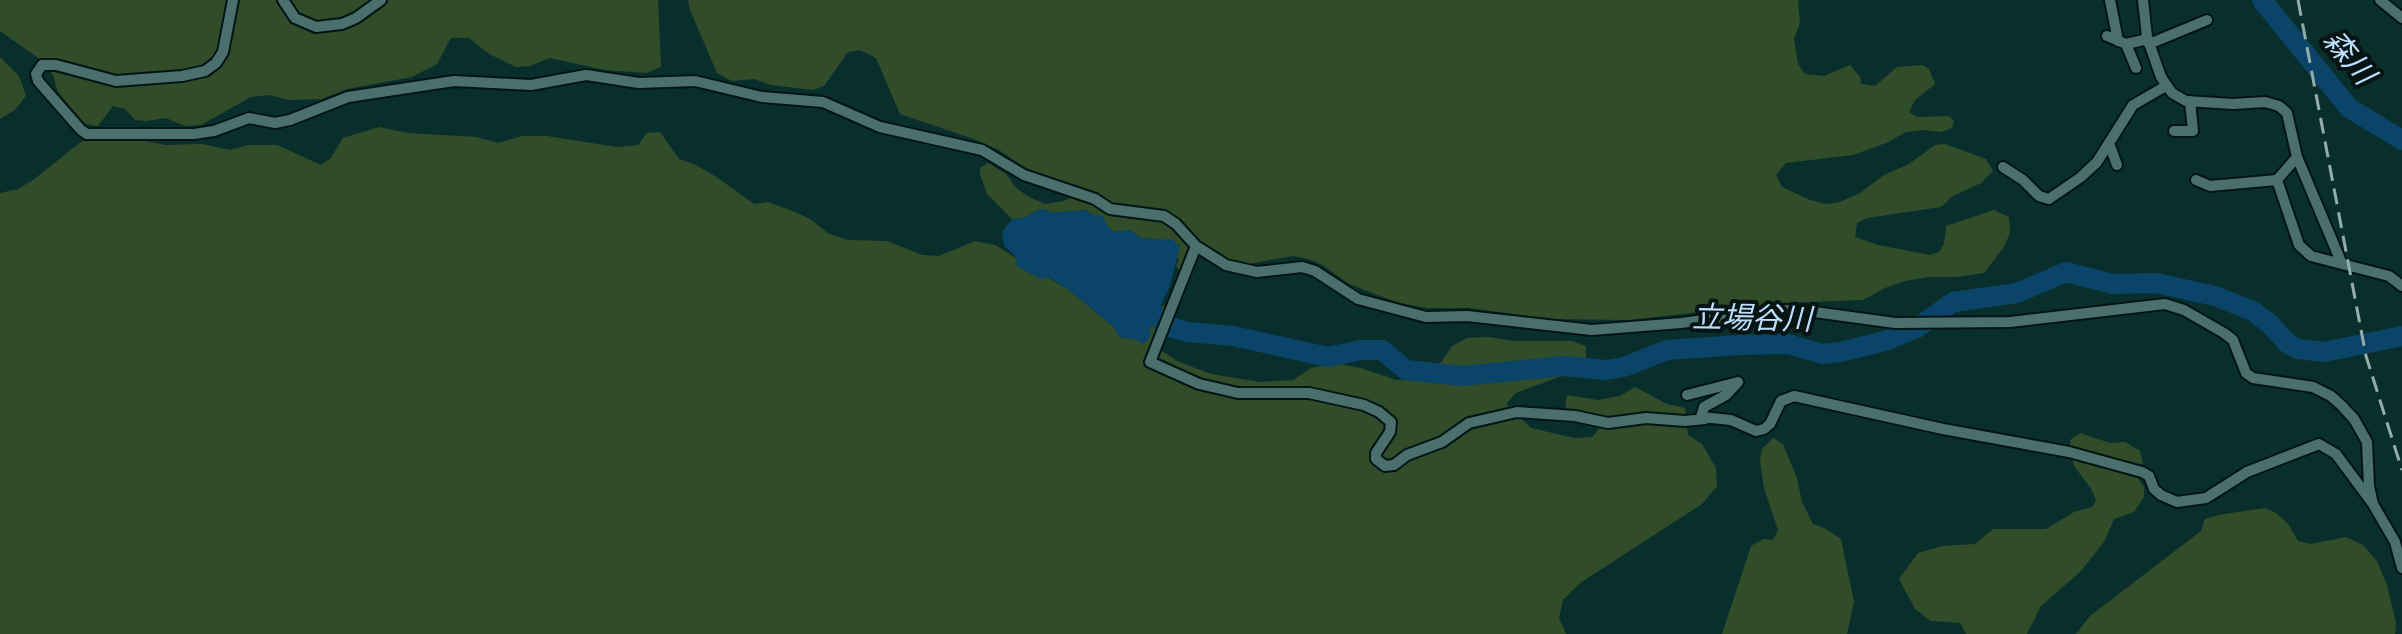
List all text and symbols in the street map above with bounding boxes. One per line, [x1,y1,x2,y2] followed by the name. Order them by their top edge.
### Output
[2315,23,2381,93] water label: 森川
[1692,301,1812,339] water label: 立場谷川

